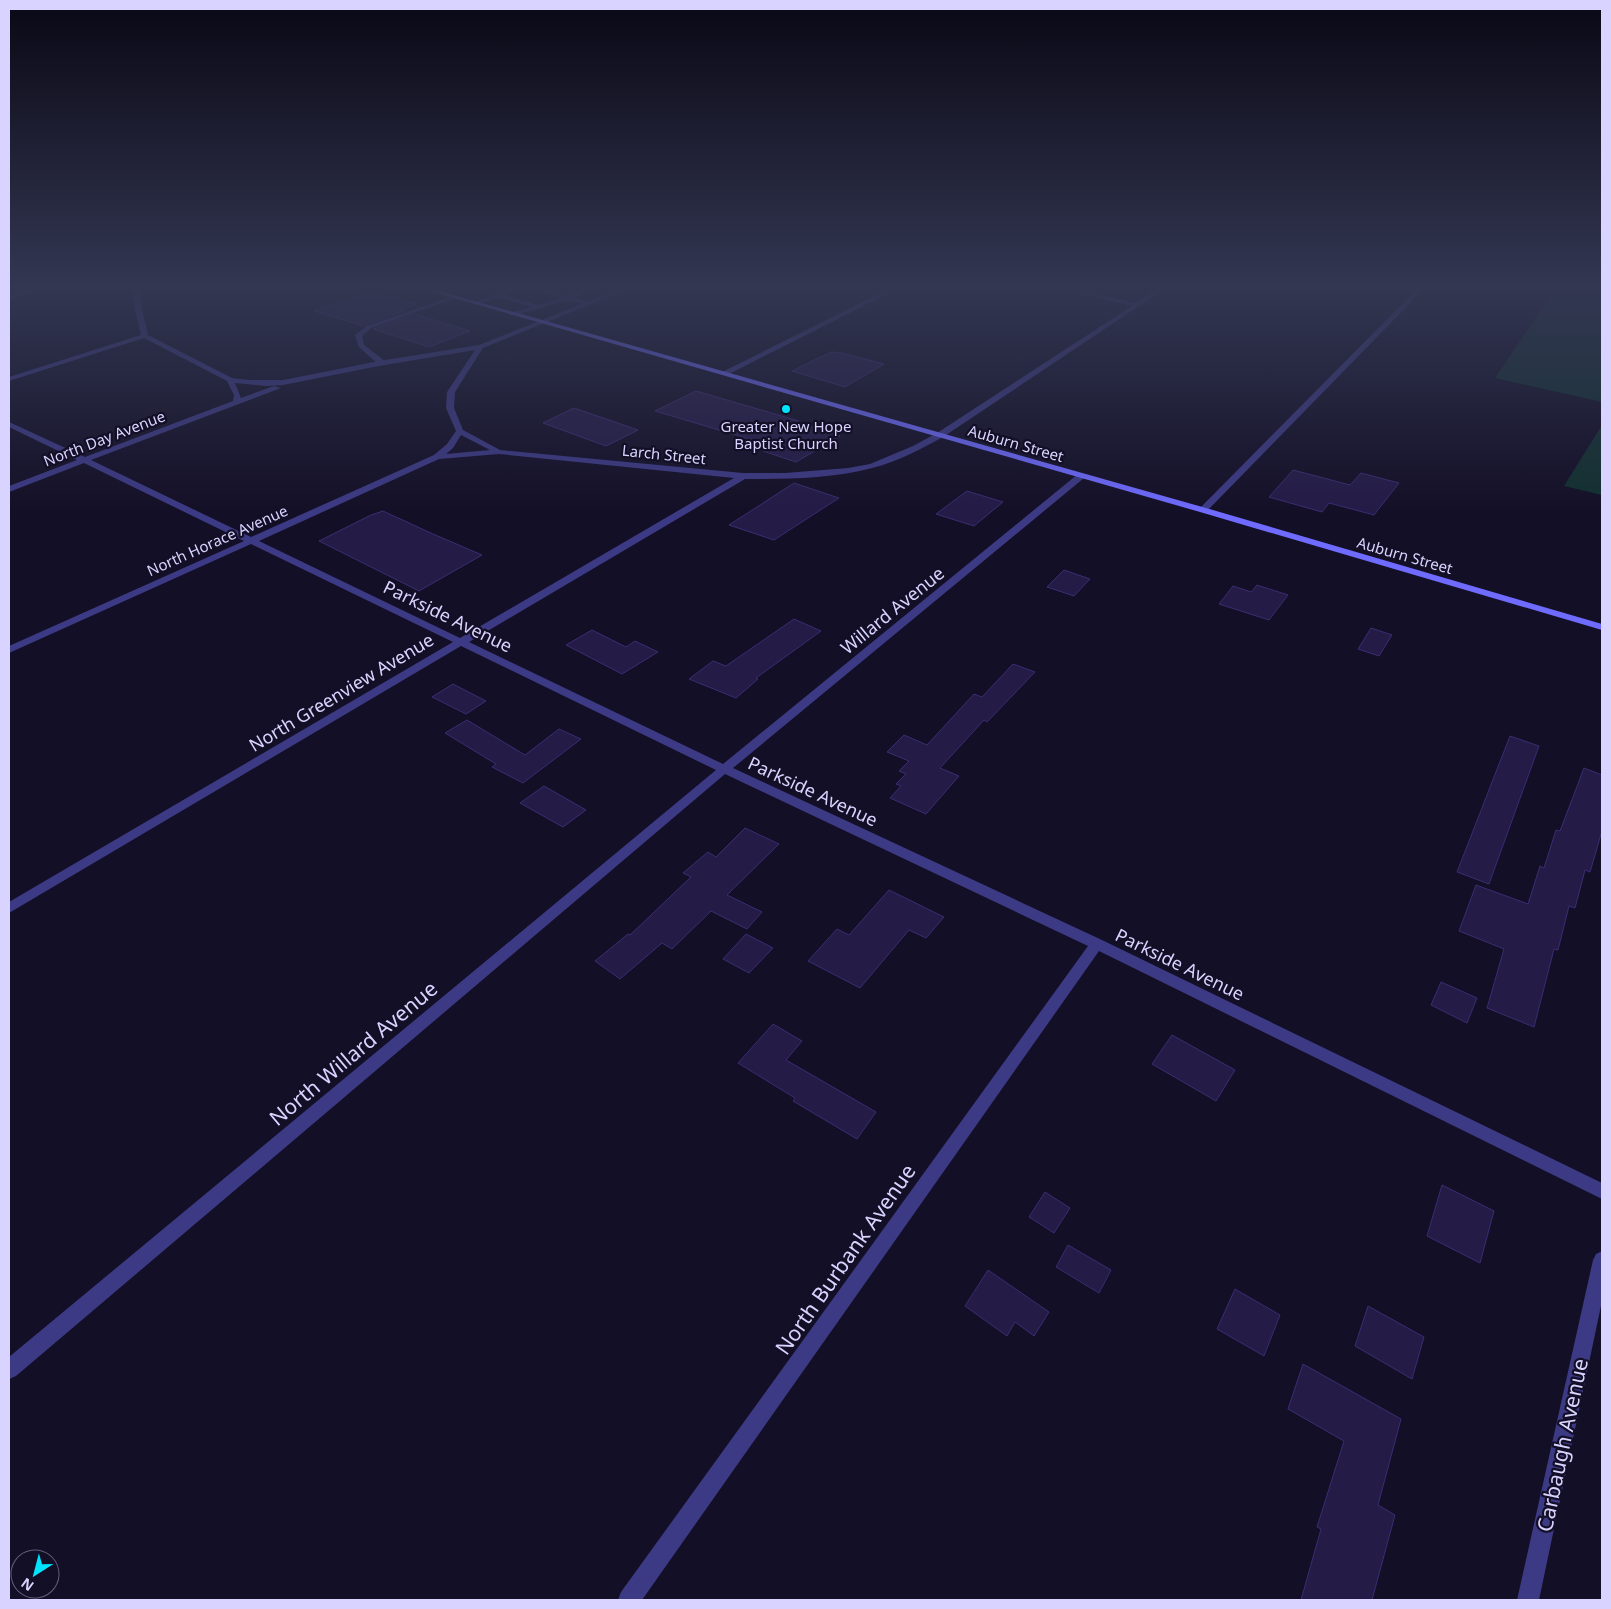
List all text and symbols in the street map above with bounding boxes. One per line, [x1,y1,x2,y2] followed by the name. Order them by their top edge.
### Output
[780,403,792,415] marker: Greater New Hope Baptist Church
[40,406,168,470] street label: North Day Avenue
[721,416,851,453] place label: Greater New Hope Baptist Church
[966,420,1067,466] street label: Auburn Street
[621,440,708,468] street label: Larch Street
[144,500,290,580] street label: North Horace Avenue
[1355,532,1456,578] street label: Auburn Street
[835,561,949,659] street label: Willard Avenue
[380,574,516,658] street label: Parkside Avenue
[244,627,438,757] street label: North Greenview Avenue
[744,750,882,832] street label: Parkside Avenue
[1112,922,1248,1006] street label: Parkside Avenue
[263,974,443,1132] street label: North Willard Avenue
[769,1158,921,1360] street label: North Burbank Avenue
[1530,1356,1594,1534] street label: Carbaugh Avenue
[10,1549,60,1599] north arrow
[17,1574,37,1596] text: N

